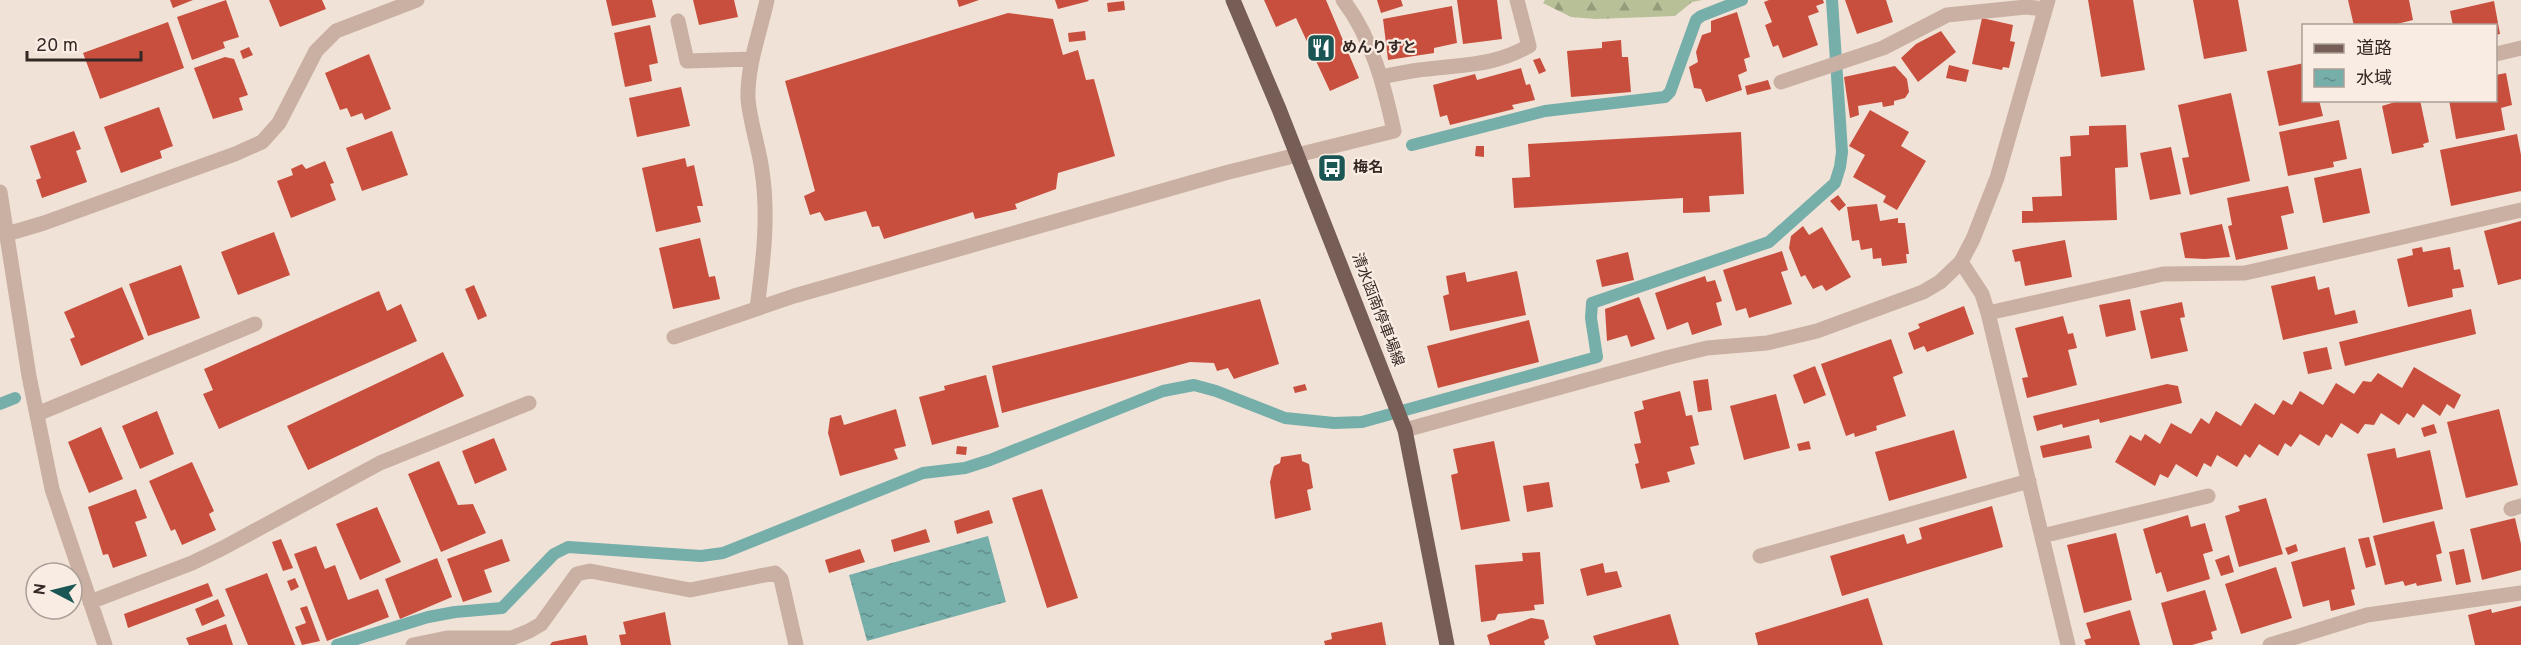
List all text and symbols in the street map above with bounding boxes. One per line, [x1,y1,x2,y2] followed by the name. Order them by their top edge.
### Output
[27,24,141,62] scale bar
[2302,24,2497,102] legend
[1305,32,1337,64] restaurant icon: めんりすと
[36,35,78,58] text: 20 m
[2356,38,2392,61] text: 道路
[1342,39,1417,58] place label: めんりすと
[2356,68,2392,91] text: 水域
[1316,152,1348,184] bus stop icon: 梅名
[1353,158,1383,178] place label: 梅名
[1347,251,1407,369] street label: 清水函南停車場線
[24,561,84,621] north arrow
[30,582,52,596] text: N

